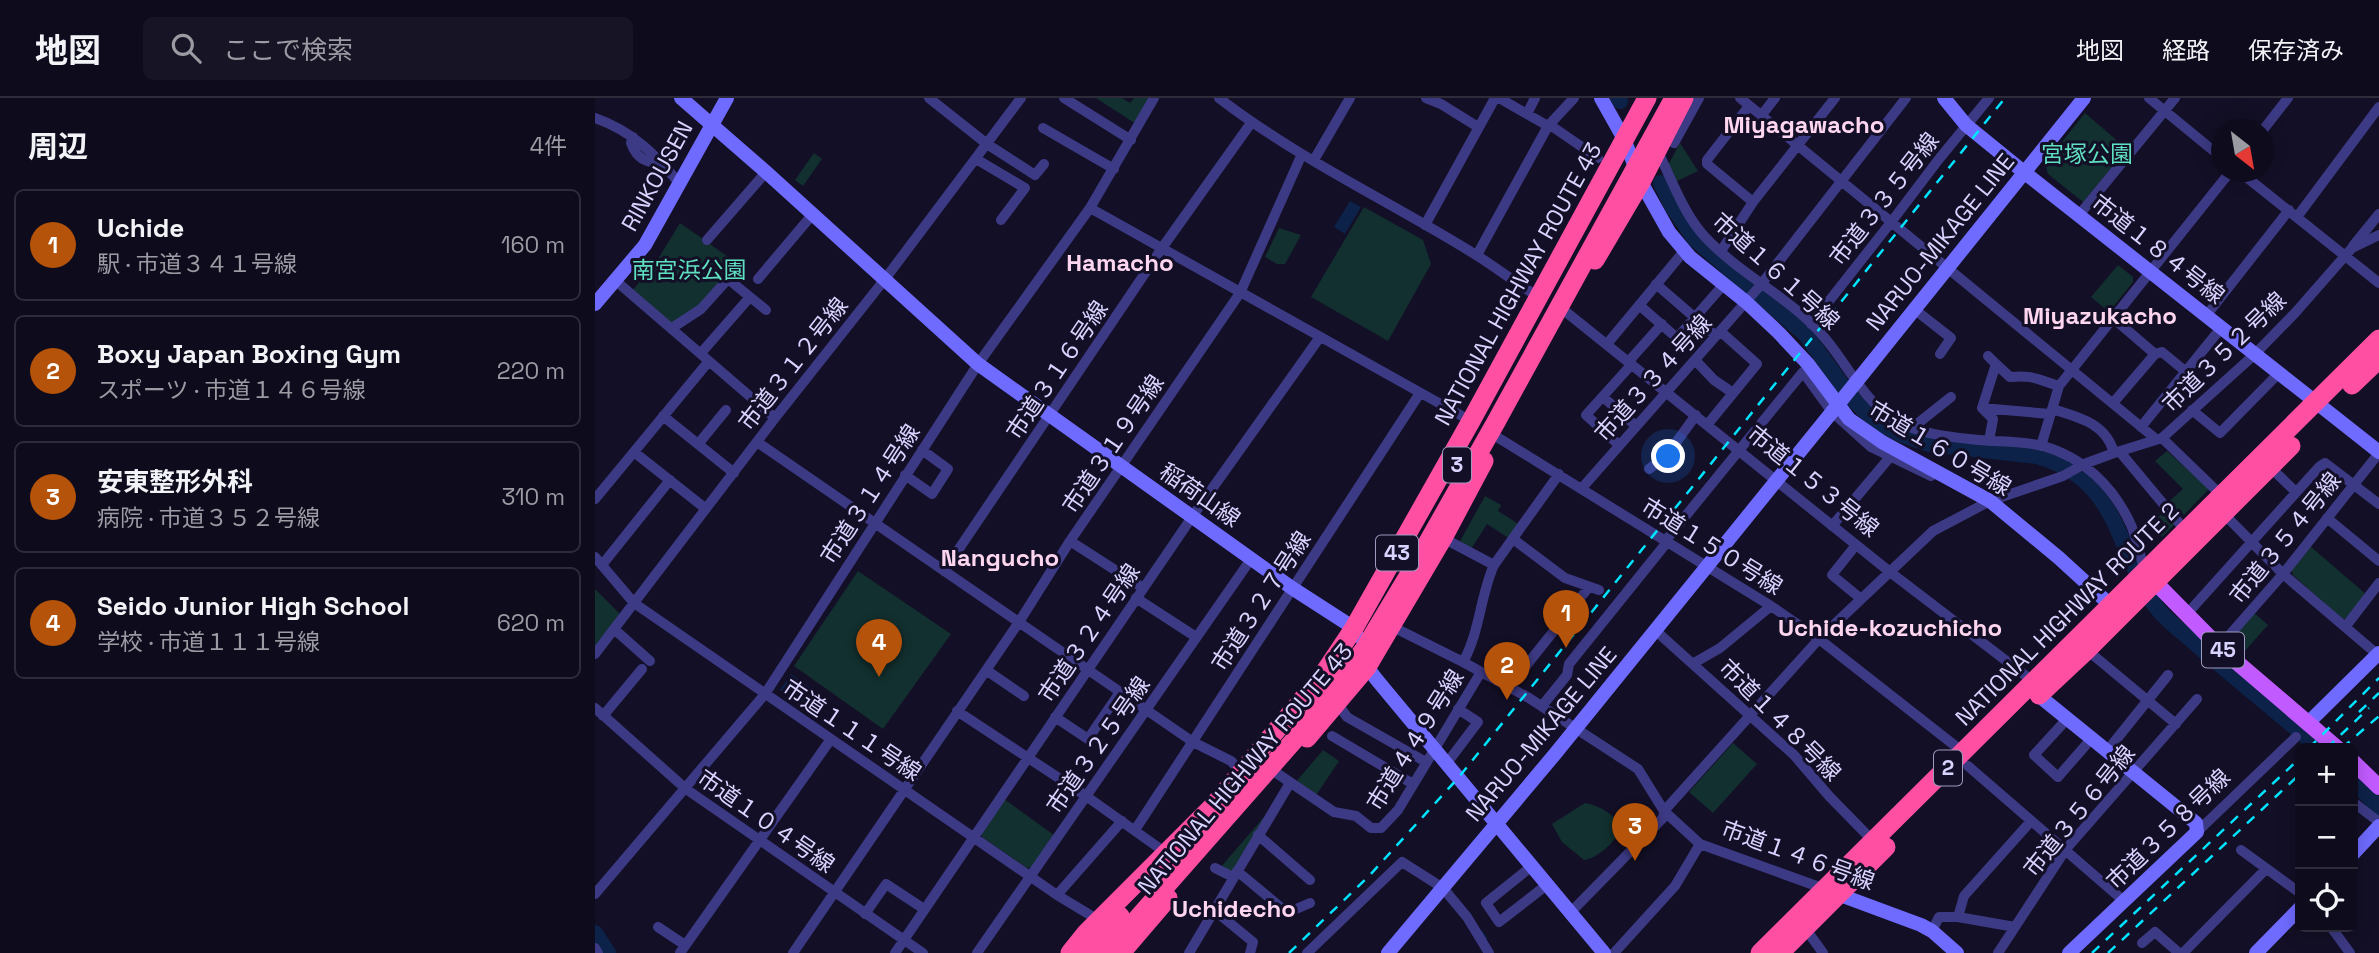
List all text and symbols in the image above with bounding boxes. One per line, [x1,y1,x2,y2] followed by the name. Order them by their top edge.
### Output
[143,17,633,80] search box
[167,29,205,67] icon: search
[35,30,101,72] text: 地図
[223,33,353,67] text: ここで検索
[2076,35,2124,66] text: 地図
[2162,35,2210,66] text: 経路
[2248,35,2344,66] text: 保存済み
[1723,109,1885,140] district label: Miyagawacho
[614,115,700,237] street label: RINKOUSEN
[2211,119,2274,182] north arrow
[1823,126,1945,272] street label: 市道３３５号線
[28,127,88,166] text: 周辺
[530,131,567,161] text: 4件
[1428,137,1608,431] street label: NATIONAL HIGHWAY ROUTE 43
[2041,139,2133,169] park label: 宮塚公園
[1859,147,2021,337] street label: NARUO-MIKAGE LINE
[2085,188,2231,310] street label: 市道１８４号線
[1706,206,1846,336] street label: 市道１６１号線
[97,211,184,245] text: Uchide
[48,230,58,260] text: 1
[501,230,565,260] text: 160 m
[1066,247,1174,278] district label: Hamacho
[97,249,297,279] text: 駅 · 市道３４１号線
[632,255,747,285] park label: 南宮浜公園
[2156,285,2292,419] street label: 市道３５２号線
[732,291,854,437] street label: 市道３１２号線
[1000,295,1114,445] street label: 市道３１６号線
[2023,300,2177,331] district label: Miyazukacho
[1588,308,1718,448] street label: 市道３３４号線
[97,337,401,371] text: Boxy Japan Boxing Gym
[46,356,60,386] text: 2
[497,356,565,386] text: 220 m
[1056,369,1170,519] street label: 市道３１９号線
[97,375,366,405] text: スポーツ · 市道１４６号線
[1863,394,2017,502] street label: 市道１６０号線
[814,418,926,570] street label: 市道３１４号線
[1741,419,1885,543] street label: 市道１５３号線
[1651,439,1685,473] your location
[1443,448,1471,482] road number: 3
[1154,456,1246,534] street label: 稲荷山線
[97,465,253,499] text: 安東整形外科
[2223,466,2347,610] street label: 市道３５４号線
[46,482,60,512] text: 3
[501,482,565,512] text: 310 m
[1636,491,1788,601] street label: 市道１５０号線
[1949,496,2185,732] street label: NATIONAL HIGHWAY ROUTE 2
[97,503,320,533] text: 病院 · 市道３５２号線
[1205,525,1317,677] street label: 市道３２７号線
[1376,536,1418,570] road number: 43
[941,542,1059,573] district label: Nangucho
[1032,558,1146,708] street label: 市道３２４号線
[97,589,409,623] text: Seido Junior High School
[1543,590,1589,648] pin: 1
[46,608,60,638] text: 4
[497,608,565,638] text: 620 m
[1778,612,2002,643] district label: Uchide-kozuchicho
[856,619,902,677] pin: 4
[97,627,320,657] text: 学校 · 市道１１１号線
[2202,632,2244,668] road number: 45
[1131,637,1359,901] street label: NATIONAL HIGHWAY ROUTE 43
[1459,640,1623,828] street label: NARUO-MIKAGE LINE
[1484,642,1530,700] pin: 2
[1712,652,1848,788] street label: 市道１４８号線
[1360,664,1470,816] street label: 市道４４９号線
[1040,670,1156,820] street label: 市道３２５号線
[777,673,927,787] street label: 市道１１１号線
[2017,739,2141,883] street label: 市道３５６号線
[2295,743,2358,932] map controls
[2295,743,2358,806] button: +
[1934,750,1962,786] road number: 2
[2100,762,2236,896] street label: 市道３５８号線
[691,763,841,879] street label: 市道１０４号線
[1612,803,1658,861] pin: 3
[2295,806,2358,869] button: −
[1717,813,1879,897] street label: 市道１４６号線
[2295,869,2358,932] button: locate
[1172,893,1296,924] district label: Uchidecho

